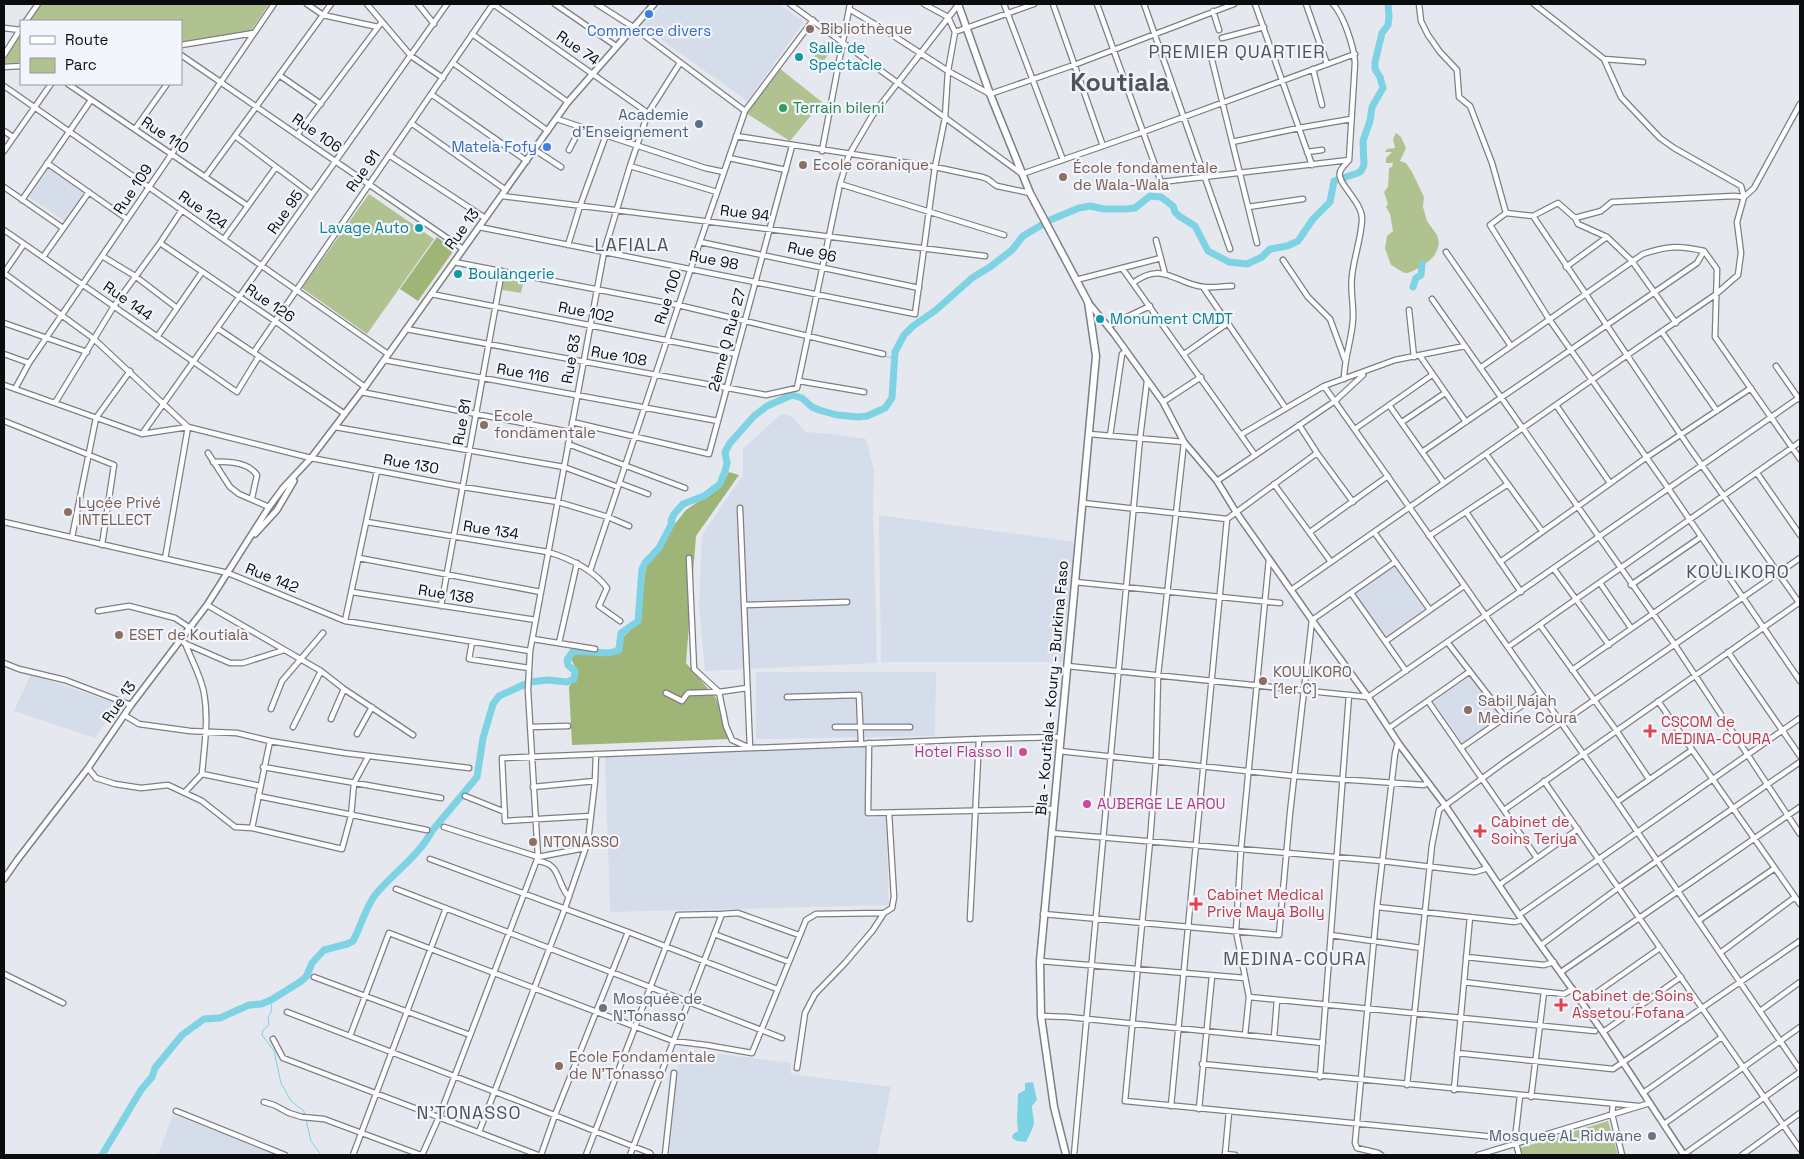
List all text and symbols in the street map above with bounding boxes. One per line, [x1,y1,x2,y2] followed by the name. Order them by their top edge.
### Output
[643,8,655,20] marker: Commerce divers
[820,19,912,38] place label: Bibliothèque
[20,20,182,85] legend
[587,21,711,40] place label: Commerce divers
[804,23,816,35] marker: Bibliothèque
[553,26,604,69] street label: Rue 74
[65,30,109,49] text: Route
[809,38,882,74] place label: Salle de Spectacle
[1148,40,1326,63] district label: PREMIER QUARTIER
[793,51,805,63] marker: Salle de Spectacle
[65,55,97,74] text: Parc
[1070,66,1170,98] district label: Koutiala
[793,98,884,117] place label: Terrain bileni
[777,102,789,114] marker: Terrain bileni
[572,105,689,141] place label: Academie d'Enseignement
[289,109,346,157] street label: Rue 106
[138,112,193,157] street label: Rue 110
[693,118,705,130] marker: Academie d'Enseignement
[451,137,537,156] place label: Matela Fofy
[541,141,553,153] marker: Matela Fofy
[341,146,384,195] street label: Rue 91
[813,155,929,174] place label: Ecole coranique
[1073,158,1218,194] place label: École fondamentale de Wala-Wala
[797,159,809,171] marker: Ecole coranique
[109,160,156,217] street label: Rue 109
[1057,171,1069,183] marker: École fondamentale de Wala-Wala
[175,186,232,233] street label: Rue 124
[263,186,307,237] street label: Rue 95
[719,200,771,225] street label: Rue 94
[440,204,483,253] street label: Rue 13
[320,218,409,237] place label: Lavage Auto
[413,222,425,234] marker: Lavage Auto
[595,233,669,256] district label: LAFIALA
[786,237,838,266] street label: Rue 96
[688,245,740,274] street label: Rue 98
[468,264,555,283] place label: Boulangerie
[650,267,685,327] street label: Rue 100
[452,268,464,280] marker: Boulangerie
[100,277,157,325] street label: Rue 144
[242,279,299,326] street label: Rue 126
[704,286,749,394] street label: 2ème Q Rue 27
[557,297,616,326] street label: Rue 102
[1110,309,1233,328] place label: Monument CMDT
[1094,313,1106,325] marker: Monument CMDT
[557,333,584,385] street label: Rue 83
[590,341,649,370] street label: Rue 108
[495,359,551,386] street label: Rue 116
[448,397,475,447] street label: Rue 81
[494,406,596,442] place label: Ecole fondamentale
[478,419,490,431] marker: Ecole fondamentale
[382,449,440,478] street label: Rue 130
[78,493,161,529] place label: Lycée Privé INTELLECT
[62,506,74,518] marker: Lycée Privé INTELLECT
[462,516,520,543] street label: Rue 134
[243,558,302,597] street label: Rue 142
[1031,560,1072,816] street label: Bla - Koutiala - Koury - Burkina Faso
[1686,560,1790,583] district label: KOULIKORO
[417,580,475,607] street label: Rue 138
[129,625,249,644] place label: ESET de Koutiala
[113,629,125,641] marker: ESET de Koutiala
[1273,662,1352,699] place label: KOULIKORO [1er C]
[1257,675,1269,687] marker: KOULIKORO [1er C]
[97,677,140,726] street label: Rue 13
[1478,691,1578,727] place label: Sabil Najah Medine Coura
[1462,704,1474,716] marker: Sabil Najah Medine Coura
[1661,712,1771,748] place label: CSCOM de MEDINA-COURA
[1643,724,1657,738] marker: CSCOM de MEDINA-COURA
[915,742,1013,761] place label: Hotel Flasso II
[1017,746,1029,758] marker: Hotel Flasso II
[1097,794,1226,813] place label: AUBERGE LE AROU
[1081,798,1093,810] marker: AUBERGE LE AROU
[1491,812,1577,848] place label: Cabinet de Soins Teriya
[1473,824,1487,838] marker: Cabinet de Soins Teriya
[543,832,619,851] place label: NTONASSO
[527,836,539,848] marker: NTONASSO
[1207,885,1325,921] place label: Cabinet Medical Prive Maya Bolly
[1189,897,1203,911] marker: Cabinet Medical Prive Maya Bolly
[1223,947,1367,970] district label: MEDINA-COURA
[1572,986,1694,1022] place label: Cabinet de Soins Assetou Fofana
[613,989,702,1025] place label: Mosquée de N'Tonasso
[1554,998,1568,1012] marker: Cabinet de Soins Assetou Fofana
[597,1002,609,1014] marker: Mosquée de N'Tonasso
[569,1047,716,1083] place label: Ecole Fondamentale de N'Tonasso
[553,1060,565,1072] marker: Ecole Fondamentale de N'Tonasso
[417,1101,521,1124] district label: N'TONASSO
[1489,1126,1642,1145] place label: Mosquee AL Ridwane
[1646,1130,1658,1142] marker: Mosquee AL Ridwane

